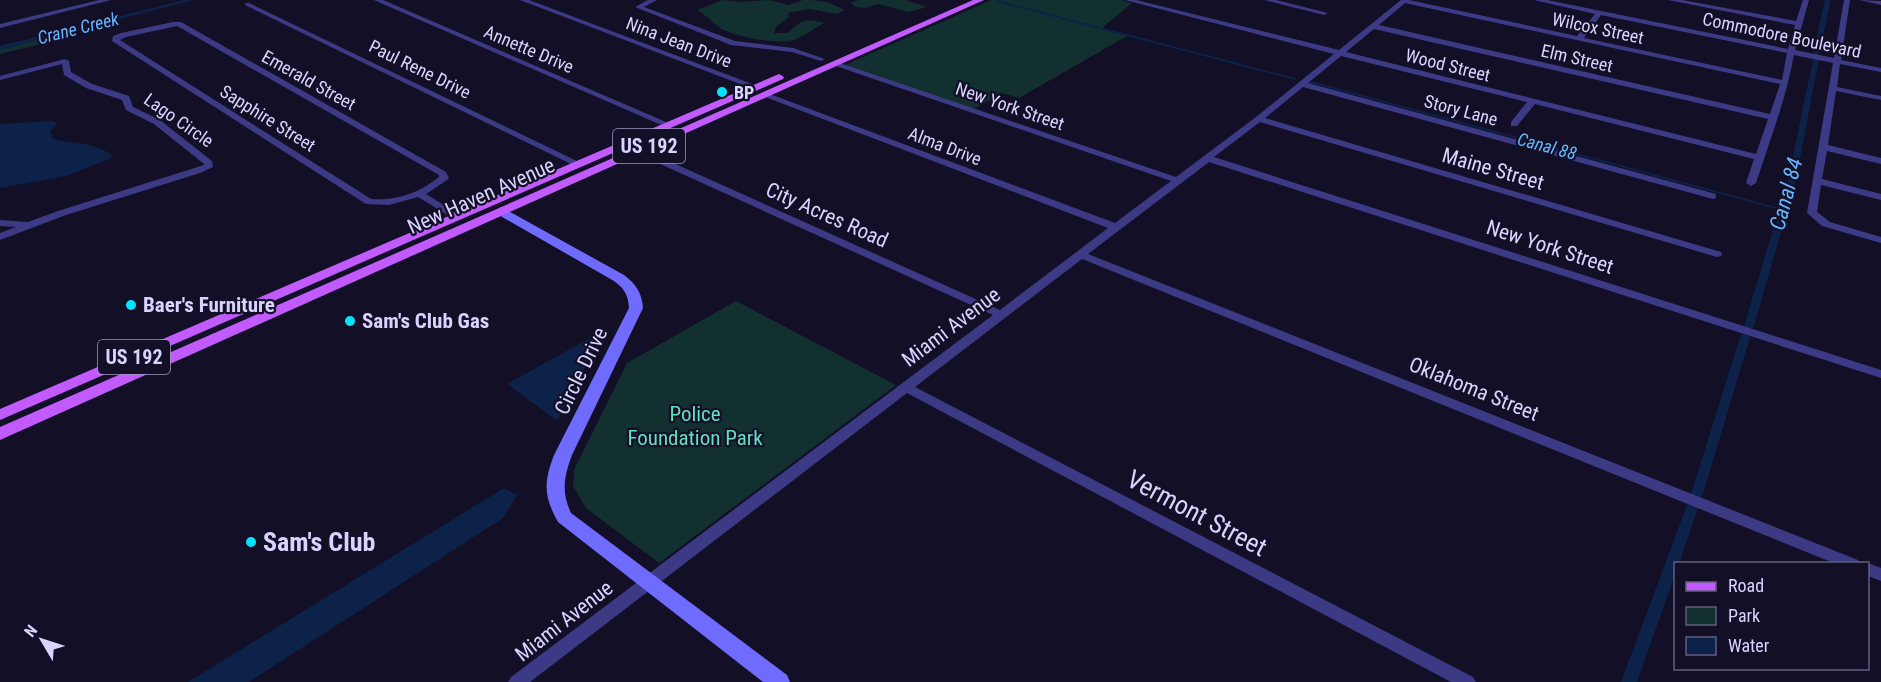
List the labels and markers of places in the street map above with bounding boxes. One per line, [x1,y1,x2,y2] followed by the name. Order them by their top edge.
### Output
[734,82,754,103] place label: BP
[715,85,729,99] marker: BP
[143,293,275,317] place label: Baer's Furniture
[124,298,138,312] marker: Baer's Furniture
[362,309,489,333] place label: Sam's Club Gas
[343,314,357,328] marker: Sam's Club Gas
[263,527,376,557] place label: Sam's Club
[244,535,258,549] marker: Sam's Club

